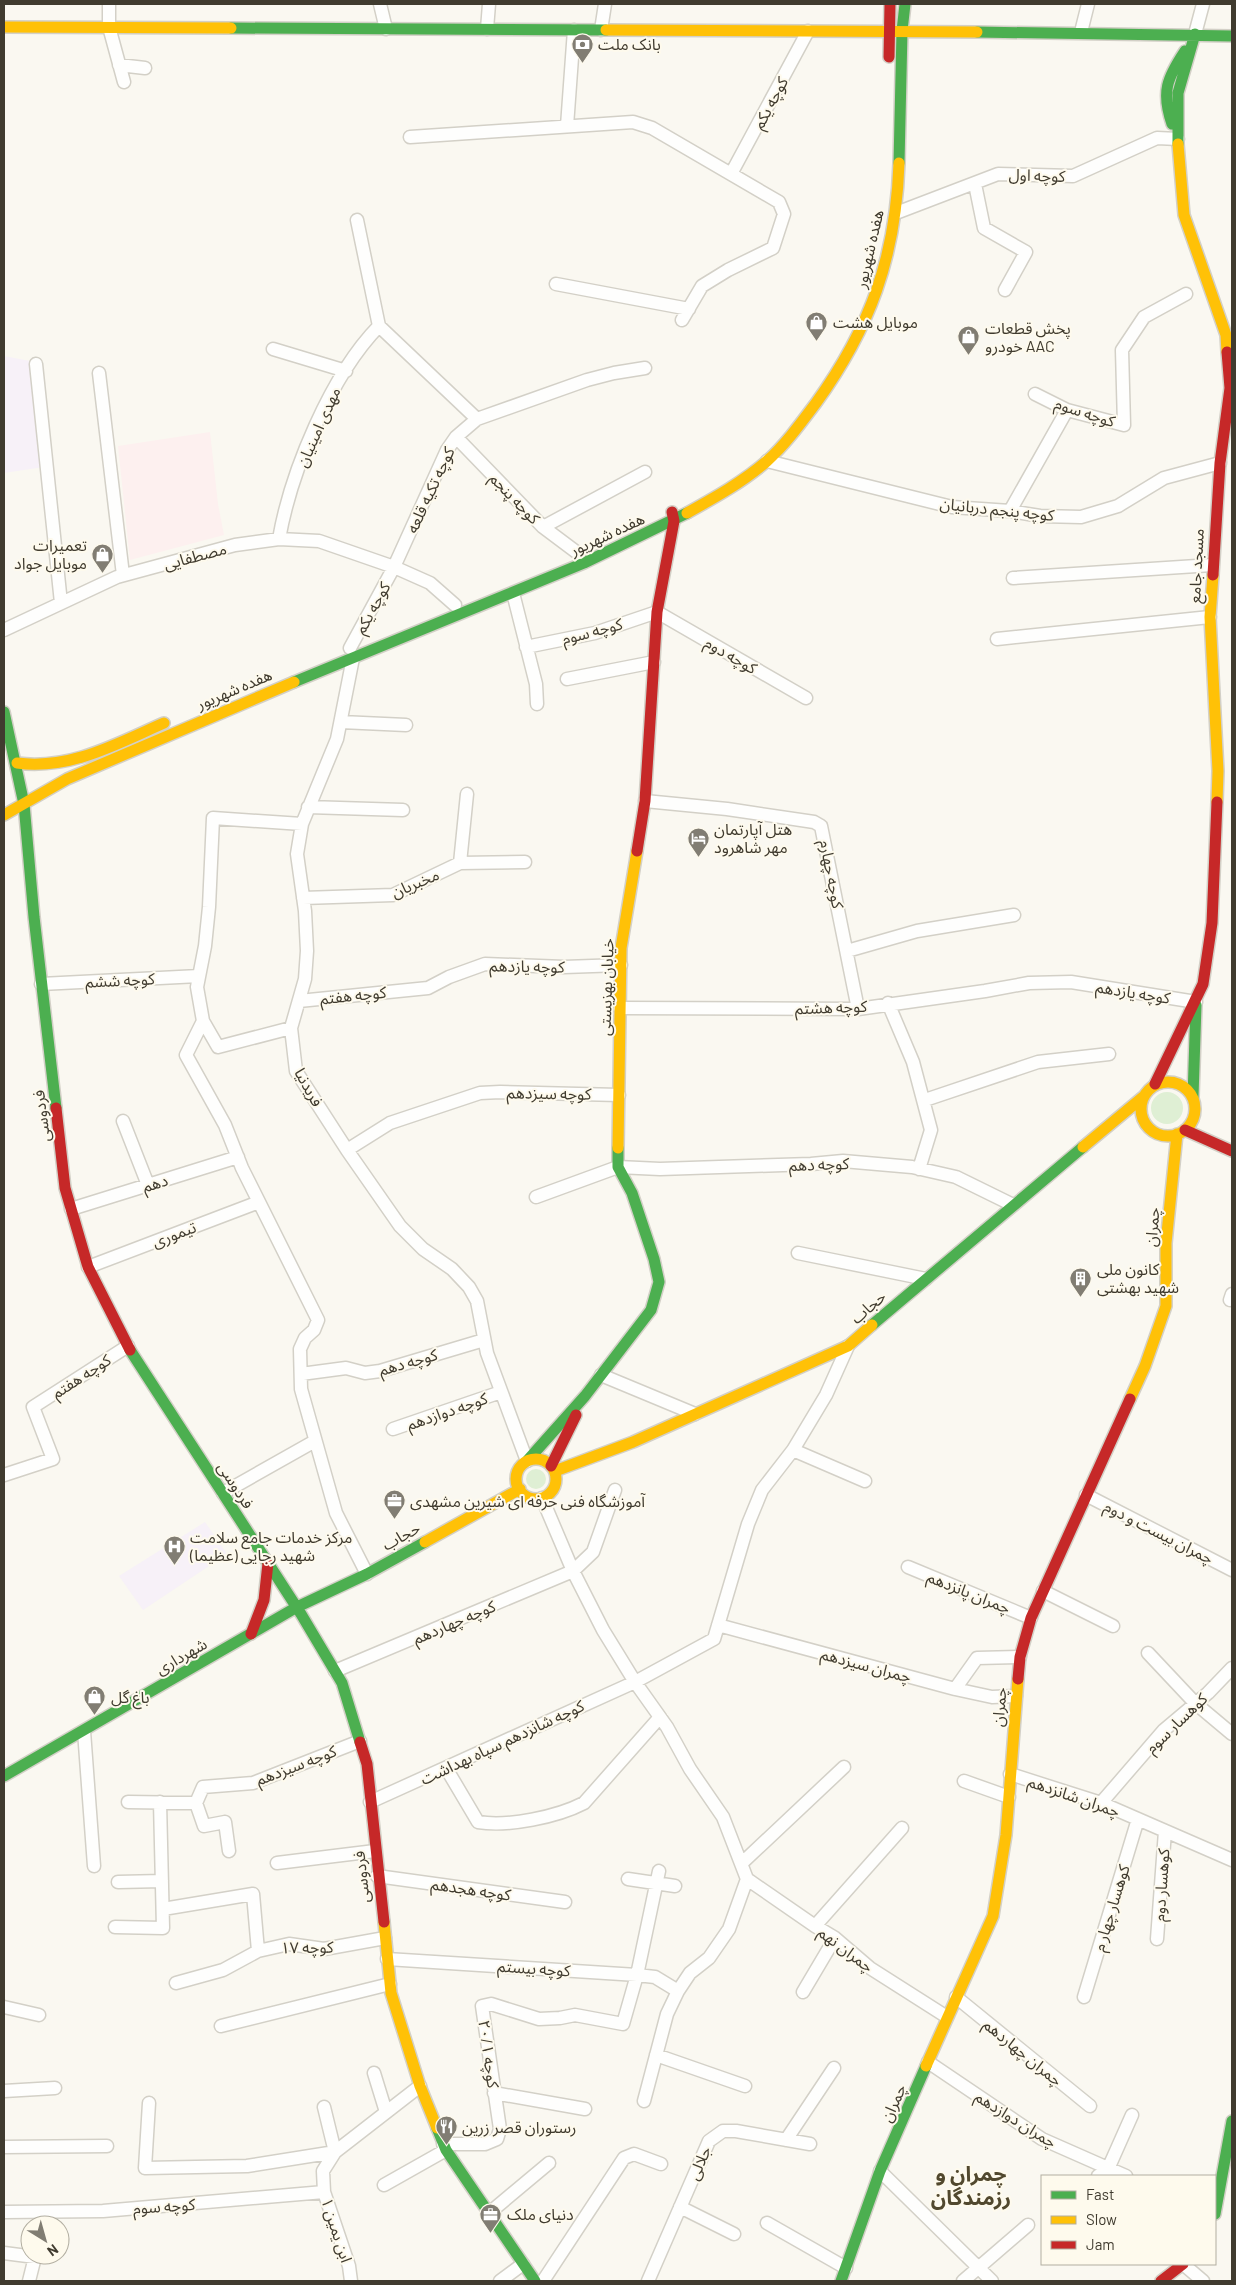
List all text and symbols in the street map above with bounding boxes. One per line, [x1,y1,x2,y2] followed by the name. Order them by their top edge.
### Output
[570,32,594,63] bank icon: بانک ملت
[598,34,661,53] place label: بانک ملت
[748,73,795,134] street label: کوچه یکم
[1008,164,1066,187] street label: کوچه اول
[850,208,888,291] street label: هفده شهریور
[805,310,829,341] shop icon: موبایل هشت
[833,312,918,332] place label: موبایل هشت
[985,318,1071,356] place label: پخش قطعات خودرو AAC
[957,325,981,356] shop icon: پخش قطعات خودرو AAC
[291,384,345,470] street label: مهدی امینیان
[1051,393,1118,434] street label: کوچه سوم
[401,444,460,537] street label: کوچه تکیه قلعه
[483,468,545,530] street label: کوچه پنجم
[938,493,1056,528] street label: کوچه پنجم دربانیان
[566,508,647,560] street label: هفده شهریور
[1184,528,1211,604] street label: مسجد جامع
[14,535,87,573] place label: تعمیرات موبایل جواد
[161,538,229,574] street label: مصطفایی
[91,542,115,573] shop icon: تعمیرات موبایل جواد
[350,578,397,639] street label: کوچه یکم
[559,613,626,652] street label: کوچه سوم
[700,632,761,681] street label: کوچه دوم
[192,664,275,714] street label: هفده شهریور
[714,819,792,857] place label: هتل آپارتمان مهر شاهرود
[686,826,710,857] hotel icon: هتل آپارتمان مهر شاهرود
[813,838,849,911] street label: کوچه چهارم
[388,864,442,902] street label: مخبریان
[594,938,618,1036] street label: خیابان بهزیستی
[489,955,565,980] street label: کوچه یازدهم
[85,968,156,995] street label: کوچه ششم
[1094,976,1172,1011] street label: کوچه یازدهم
[319,982,388,1011] street label: کوچه هفتم
[795,996,868,1021] street label: کوچه هشتم
[290,1064,328,1110] street label: فریدنیا
[506,1082,592,1107] street label: کوچه سیزدهم
[28,1089,54,1143] street label: فردوسی
[788,1153,850,1178] street label: کوچه دهم
[140,1170,171,1199] street label: دهم
[1140,1207,1165,1248] street label: چمران
[149,1216,199,1252] street label: تیموری
[1097,1259,1179,1297] place label: کانون ملی شهید بهشتی
[1069,1266,1093,1297] building icon: کانون ملی شهید بهشتی
[846,1286,889,1327] street label: حجاب
[376,1344,441,1383] street label: کوچه دهم
[48,1349,116,1405] street label: کوچه هفتم
[404,1388,491,1437] street label: کوچه دوازدهم
[213,1458,259,1512] street label: فردوسی
[382,1489,406,1520] office icon: آموزشگاه فنی حرفه ای شیرین مشهدی
[410,1491,646,1511] place label: آموزشگاه فنی حرفه ای شیرین مشهدی
[1100,1496,1217,1571] street label: چمران بیست و دوم
[379,1518,423,1554] street label: حجاب
[189,1527,353,1565] place label: مرکز خدمات جامع سلامت شهید رجایی (عظیما)
[162,1534,186,1565] hospital icon: مرکز خدمات جامع سلامت شهید رجایی (عظیما)
[923,1566,1014,1621] street label: چمران پانزدهم
[410,1595,500,1651] street label: کوچه چهاردهم
[152,1633,210,1679] street label: شهرداری
[818,1643,913,1690] street label: چمران سیزدهم
[83,1685,107,1716] shop icon: باغ گل
[111,1687,150,1710] place label: باغ گل
[987,1687,1012,1728] street label: چمران
[1141,1688,1214,1760] street label: کوهسار سوم
[417,1695,589,1792] street label: کوچه شانزدهم سپاه بهداشت
[253,1740,341,1792] street label: کوچه سیزدهم
[1025,1771,1123,1824] street label: چمران شانزدهم
[1148,1847,1177,1922] street label: کوهسار دوم
[348,1850,374,1904] street label: فردوسی
[1088,1862,1137,1955] street label: کوهسار چهار م
[429,1873,513,1908] street label: کوچه هجدهم
[813,1922,878,1979] street label: چمران نهم
[280,1937,334,1959] street label: ۱۷ کوچه
[496,1955,572,1984] street label: کوچه بیستم
[978,2014,1067,2092] street label: چمران چهاردهم
[473,2019,504,2090] street label: کوچه ۲۰/۱
[876,2081,911,2125] street label: چمران
[970,2086,1060,2155] street label: چمران دوازدهم
[434,2115,458,2146] restaurant icon: رستوران قصر زرین
[462,2117,577,2137] place label: رستوران قصر زرین
[683,2143,715,2183] street label: جلالی
[931,2160,1011,2210] district label: چمران و رزمندگان
[1041,2175,1216,2265] legend
[1086,2185,1114,2203] text: Fast
[132,2194,196,2221] street label: کوچه سوم
[317,2195,357,2265] street label: ابن یمین ۱
[479,2202,503,2233] office icon: دنیای ملک
[507,2204,574,2224] place label: دنیای ملک
[1086,2210,1117,2228] text: Slow
[20,2215,70,2265] north arrow
[1086,2235,1115,2253] text: Jam
[44,2241,62,2260] text: N

